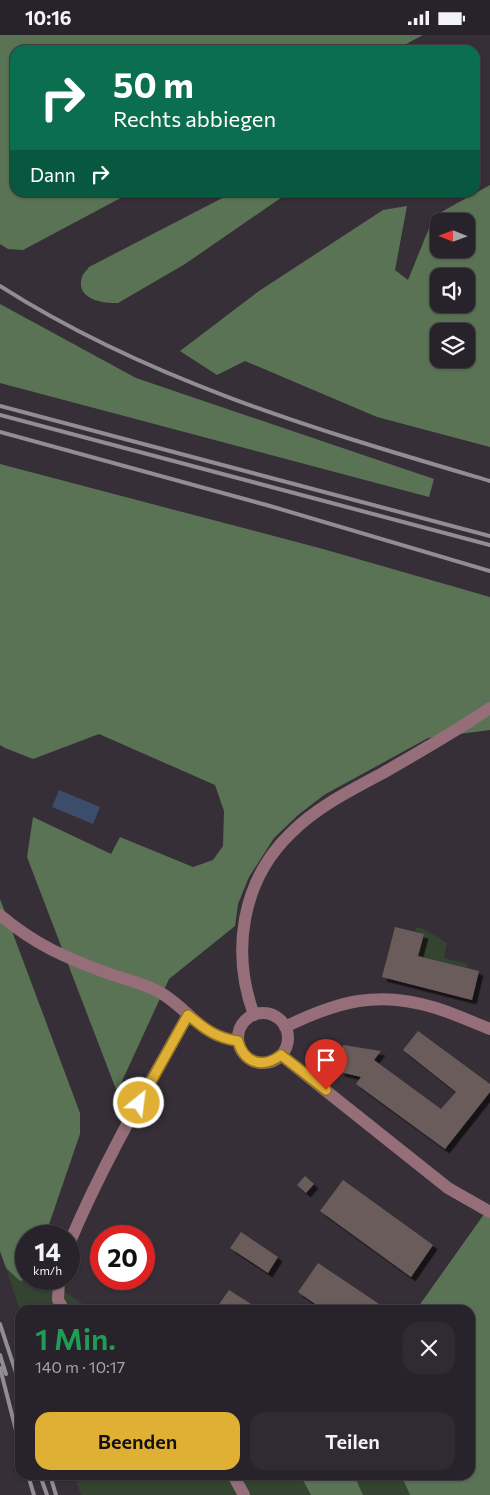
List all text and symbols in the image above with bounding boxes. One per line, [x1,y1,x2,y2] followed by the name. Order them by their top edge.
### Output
[25,6,72,29] text: 10:16
[113,62,194,105] text: 50 m
[30,65,95,130] icon: right
[113,105,276,132] text: Rechts abbiegen
[86,160,114,188] icon: right
[30,163,76,186] text: Dann
[430,213,475,257] north arrow
[430,213,475,368] map controls
[430,268,475,313] button: sound
[430,323,475,368] button: layers
[305,1039,347,1090] pin
[312,1046,340,1074] icon: arrive
[112,1076,164,1128] position arrow
[90,1225,155,1290] speed limit sign: 20
[34,1236,61,1266] text: 14
[33,1263,62,1277] text: km/h
[35,1319,116,1356] text: 1 Min.
[403,1322,455,1374] button: close
[35,1357,125,1376] text: 140 m · 10:17
[35,1412,240,1470] button: Beenden
[250,1412,455,1470] button: Teilen

